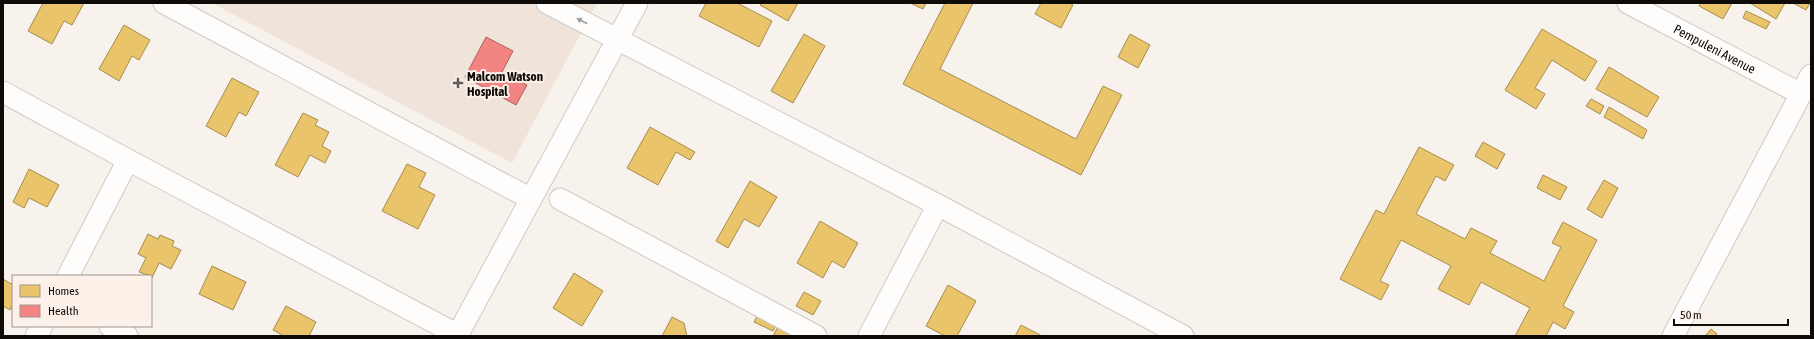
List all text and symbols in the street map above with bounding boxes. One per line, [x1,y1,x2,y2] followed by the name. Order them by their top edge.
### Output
[576,18,588,25] one-way arrow
[1671,21,1758,77] street label: Pempuleni Avenue
[467,69,543,99] place label: Malcom Watson Hospital
[452,77,464,89] marker: Malcom Watson Hospital
[12,275,152,327] legend
[48,284,79,298] text: Homes
[1674,301,1788,327] scale bar
[48,304,78,318] text: Health
[1680,308,1702,322] text: 50 m

